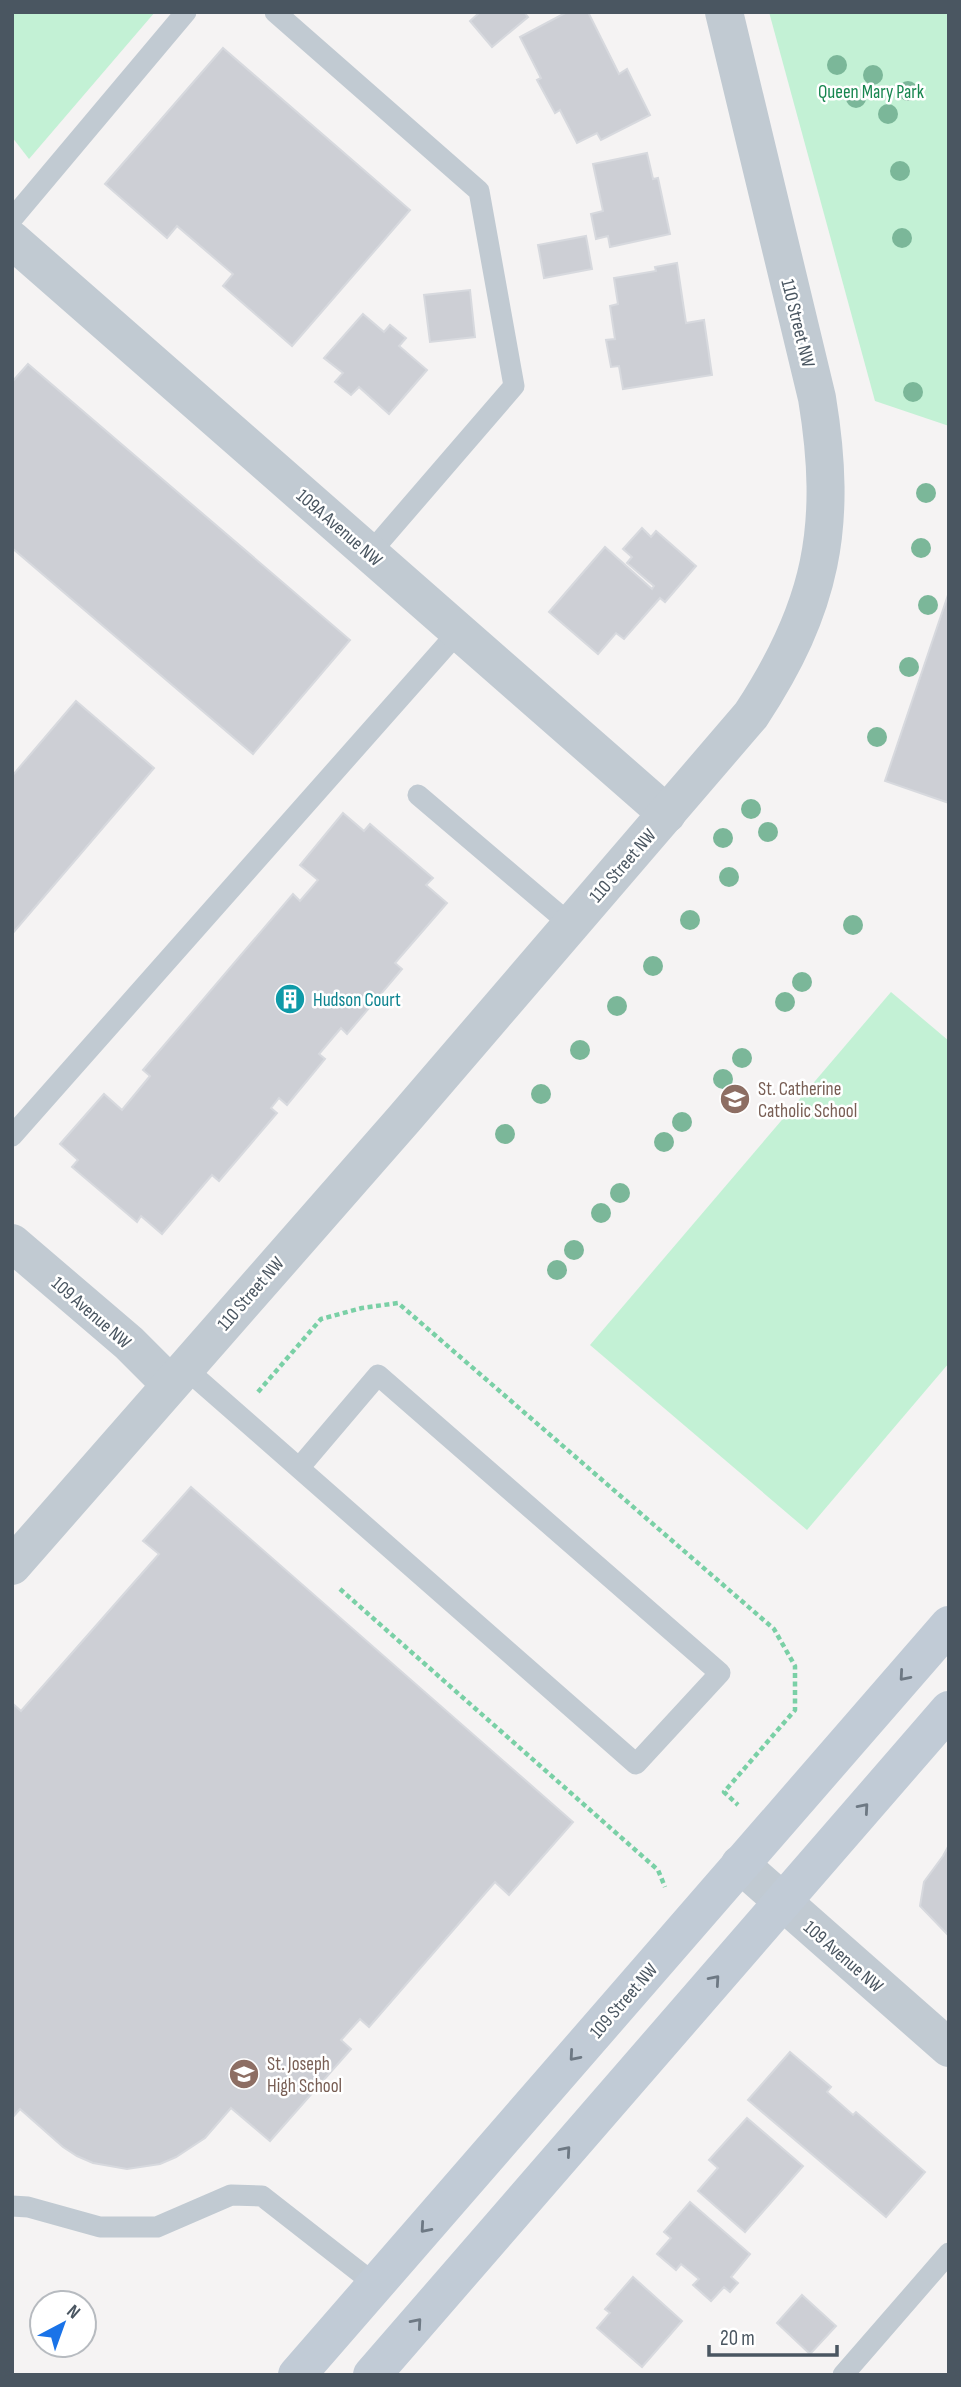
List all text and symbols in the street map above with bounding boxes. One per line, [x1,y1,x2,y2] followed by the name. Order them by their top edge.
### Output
[818,81,925,104] park label: Queen Mary Park
[776,277,820,370] street label: 110 Street NW
[291,485,387,572] street label: 109A Avenue NW
[585,824,662,907] street label: 110 Street NW
[273,982,307,1016] building icon: Hudson Court
[313,989,401,1012] place label: Hudson Court
[758,1078,857,1123] place label: St. Catherine Catholic School
[718,1082,752,1116] school or university icon: St. Catherine Catholic School
[213,1252,290,1335] street label: 110 Street NW
[46,1272,136,1354] street label: 109 Avenue NW
[900,1668,912,1681] one-way arrow
[856,1803,868,1816] one-way arrow
[798,1916,888,1998] street label: 109 Avenue NW
[585,1958,663,2043] street label: 109 Street NW
[707,1975,719,1988] one-way arrow
[570,2048,582,2061] one-way arrow
[267,2053,342,2098] place label: St. Joseph High School
[227,2057,261,2091] school or university icon: St. Joseph High School
[558,2147,570,2160] one-way arrow
[421,2219,433,2232] one-way arrow
[28,2289,98,2359] north arrow
[62,2300,85,2324] text: N
[709,2314,837,2358] scale bar
[408,2318,421,2331] one-way arrow
[720,2326,755,2351] text: 20 m

